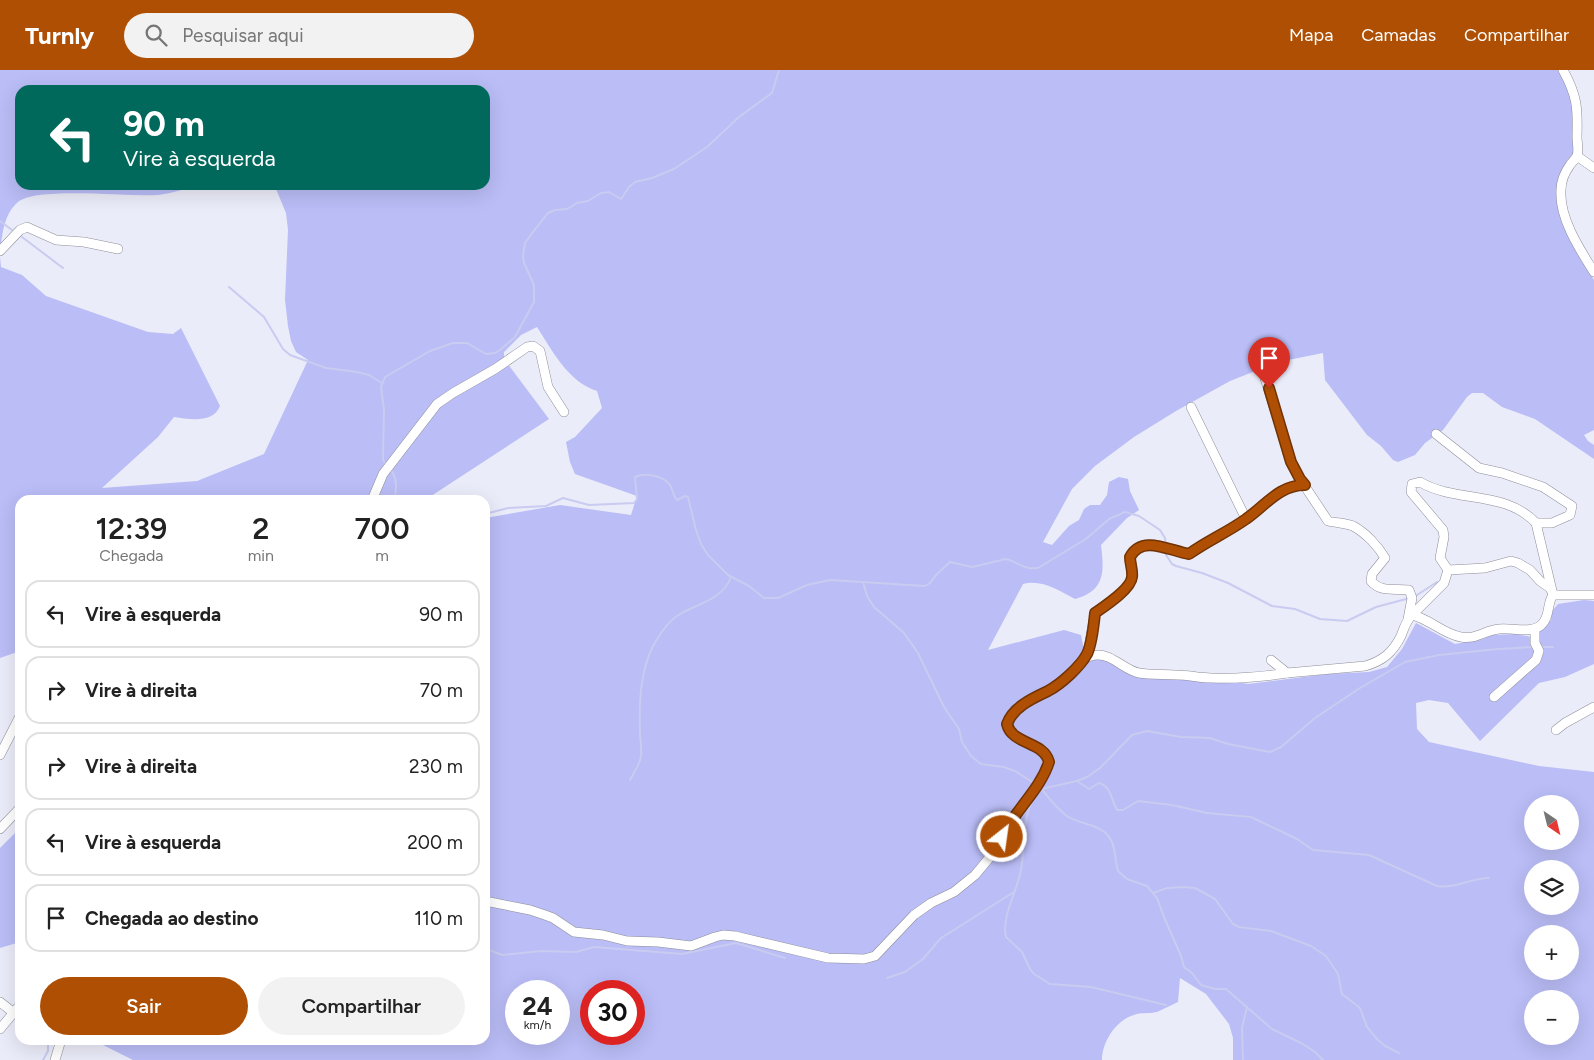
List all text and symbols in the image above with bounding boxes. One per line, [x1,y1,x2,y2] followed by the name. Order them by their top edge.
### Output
[124,13,474,58] search box
[25,21,94,50] text: Turnly
[142,21,170,49] icon: search
[182,24,304,47] text: Pesquisar aqui
[1289,24,1333,46] text: Mapa
[1361,24,1436,46] text: Camadas
[1464,24,1569,46] text: Compartilhar
[123,103,205,145] text: 90 m
[40,105,105,170] icon: left
[123,145,276,172] text: Vire à esquerda
[1248,337,1290,388] pin
[1255,344,1283,372] icon: arrive
[95,510,167,547] text: 12:39
[252,510,269,547] text: 2
[354,510,410,547] text: 700
[99,546,164,565] text: Chegada
[248,546,274,565] text: min
[375,546,389,565] text: m
[42,600,70,628] icon: left
[85,603,221,626] text: Vire à esquerda
[419,603,463,626] text: 90 m
[42,676,70,704] icon: right
[85,679,197,702] text: Vire à direita
[420,679,463,702] text: 70 m
[42,752,70,780] icon: right
[85,755,197,778] text: Vire à direita
[409,755,463,778] text: 230 m
[1524,795,1579,850] north arrow
[1524,795,1579,1045] map controls
[975,810,1027,862] position arrow
[42,828,70,856] icon: left
[85,831,221,854] text: Vire à esquerda
[407,831,463,854] text: 200 m
[1524,860,1579,915] button: layers
[42,904,70,932] icon: arrive
[85,907,258,930] text: Chegada ao destino
[414,907,463,930] text: 110 m
[1524,925,1579,980] button: +
[40,977,248,1035] button: Sair
[258,977,465,1035] button: Compartilhar
[580,980,645,1045] speed limit sign: 30
[1524,990,1579,1045] button: −
[522,991,553,1021] text: 24
[524,1018,551,1032] text: km/h

